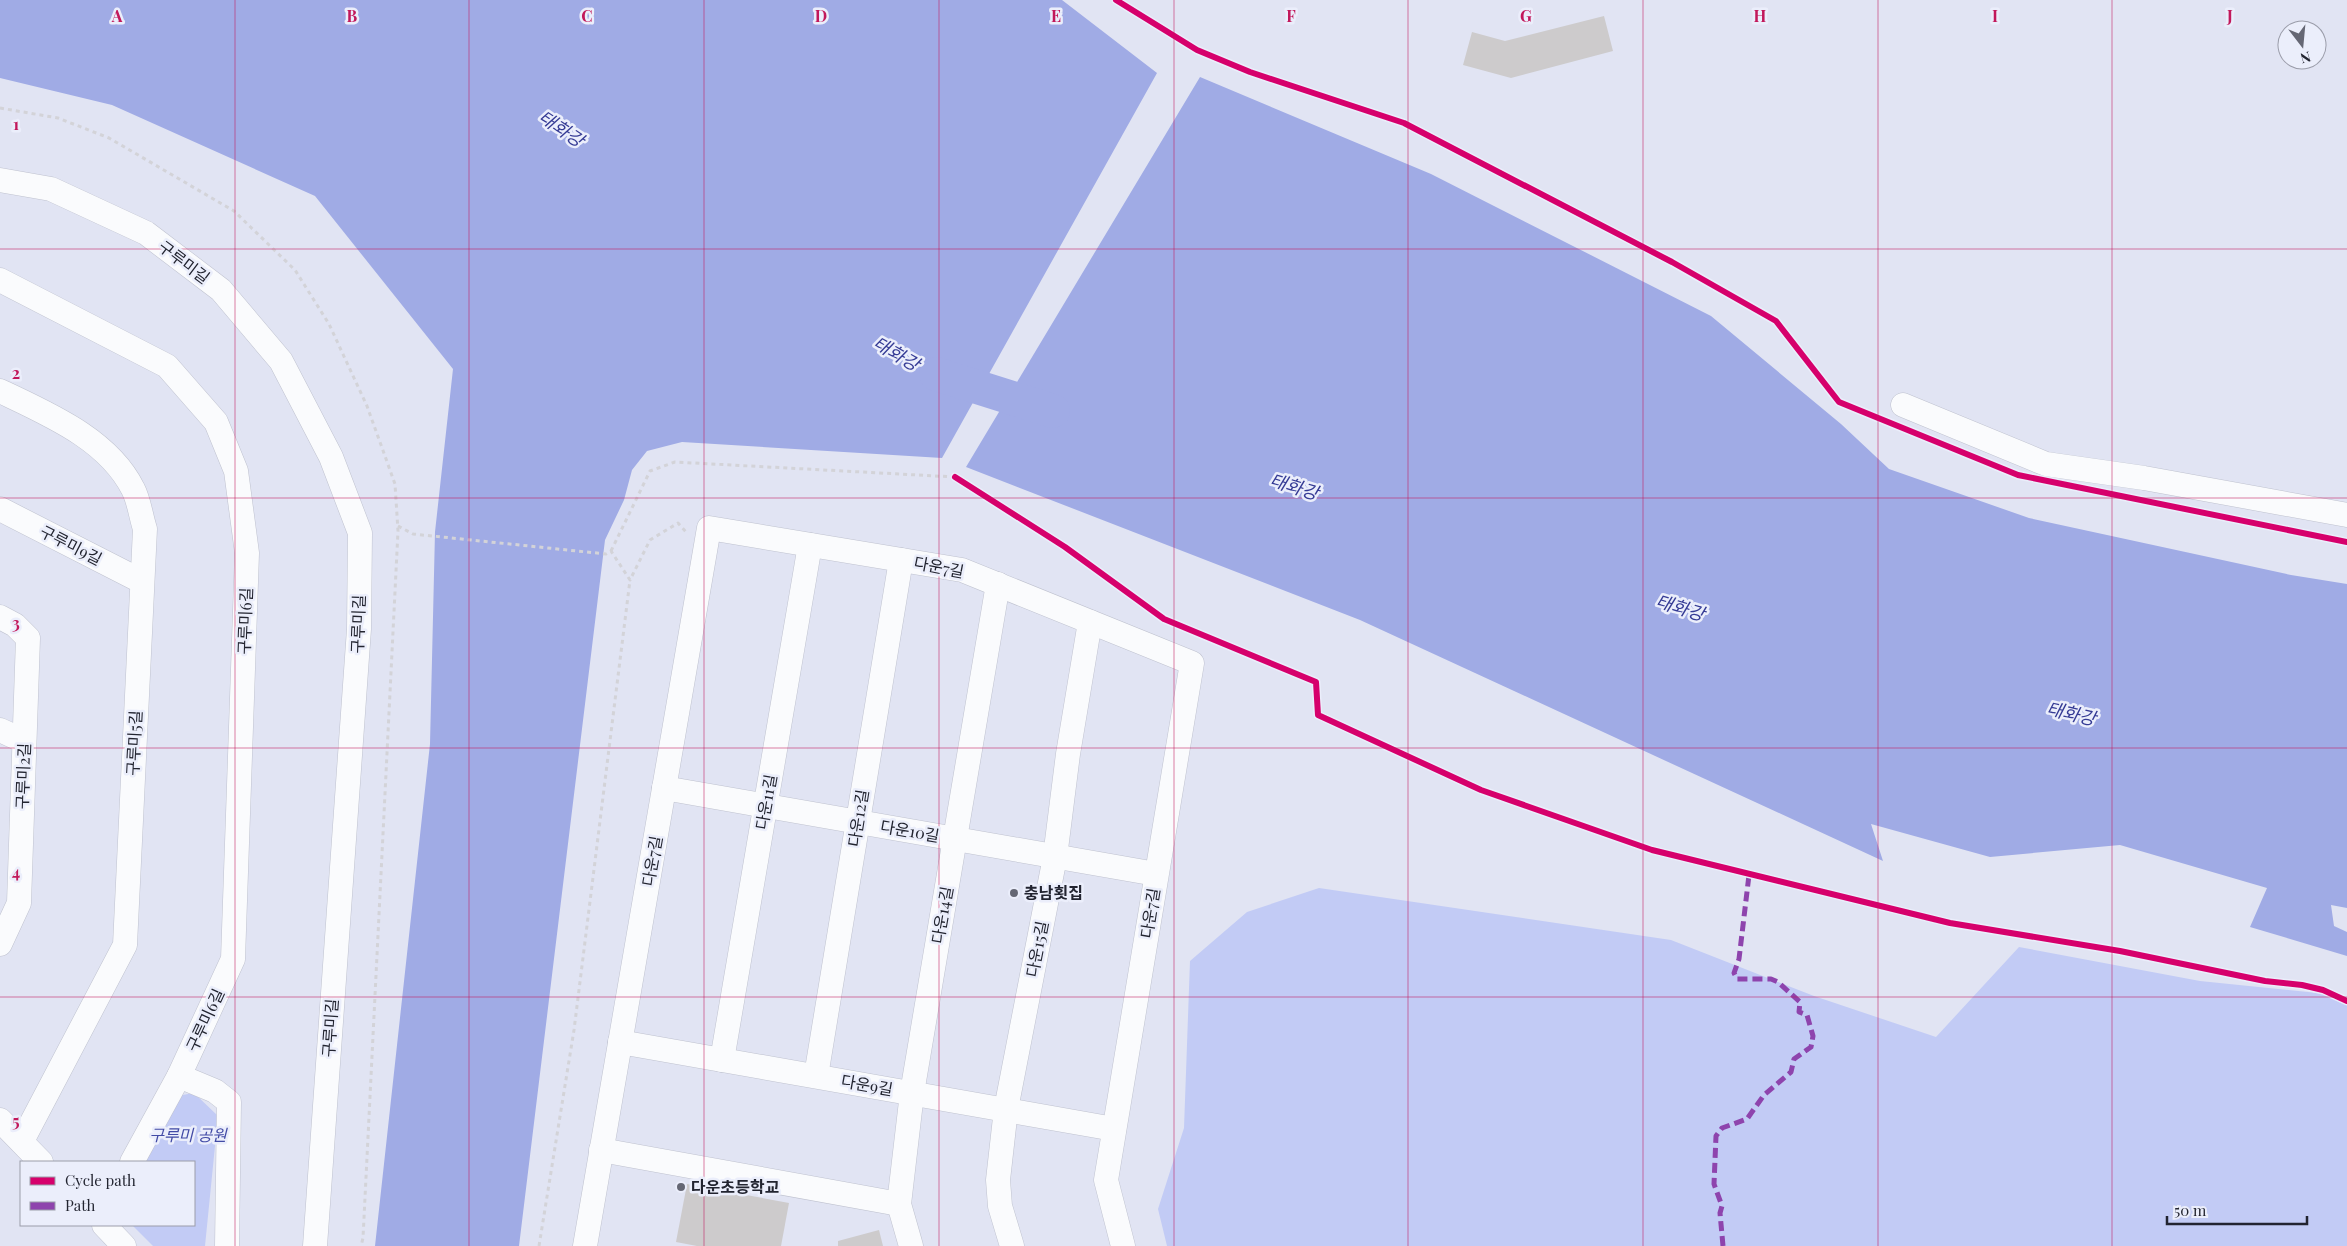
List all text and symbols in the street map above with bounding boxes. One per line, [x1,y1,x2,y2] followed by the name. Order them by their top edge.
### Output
[111,5,123,26] text: A
[347,5,358,26] text: B
[581,5,593,26] text: C
[815,5,827,26] text: D
[1051,5,1061,26] text: E
[1286,5,1296,26] text: F
[1520,5,1532,26] text: G
[1754,5,1767,26] text: H
[1992,5,1998,26] text: I
[2226,5,2233,26] text: J
[2277,20,2327,70] north arrow
[2298,47,2313,69] text: N
[534,104,591,153] water label: 태화강
[13,113,19,134] text: 1
[154,235,214,288] street label: 구루미길
[869,330,926,377] water label: 태화강
[12,362,20,383] text: 2
[1267,467,1324,505] water label: 태화강
[37,520,106,569] street label: 구루미9길
[912,551,966,582] street label: 다운7길
[233,587,256,655] street label: 구루미6길
[1653,588,1710,626] water label: 태화강
[346,594,369,654] street label: 구루미길
[12,612,20,633] text: 3
[2044,696,2101,731] water label: 태화강
[121,710,146,776] street label: 구루미5길
[11,742,34,810] street label: 구루미2길
[750,773,781,831] street label: 다운11길
[843,788,872,848] street label: 다운12길
[879,815,941,846] street label: 다운10길
[637,834,666,888] street label: 다운7길
[12,861,20,882] text: 4
[1024,882,1083,903] place label: 충남횟집
[926,885,957,945] street label: 다운14길
[1135,886,1164,940] street label: 다운7길
[1008,887,1020,899] marker: 충남횟집
[1021,919,1052,979] street label: 다운15길
[181,985,228,1055] street label: 구루미6길
[317,998,342,1058] street label: 구루미길
[840,1070,895,1099] street label: 다운9길
[12,1110,20,1131] text: 5
[149,1124,228,1145] park label: 구루미 공원
[20,1161,195,1226] legend
[65,1170,136,1190] text: Cycle path
[691,1176,780,1197] place label: 다운초등학교
[675,1181,687,1193] marker: 다운초등학교
[2167,1194,2307,1226] scale bar
[65,1195,95,1215] text: Path
[2174,1200,2207,1220] text: 50 m

